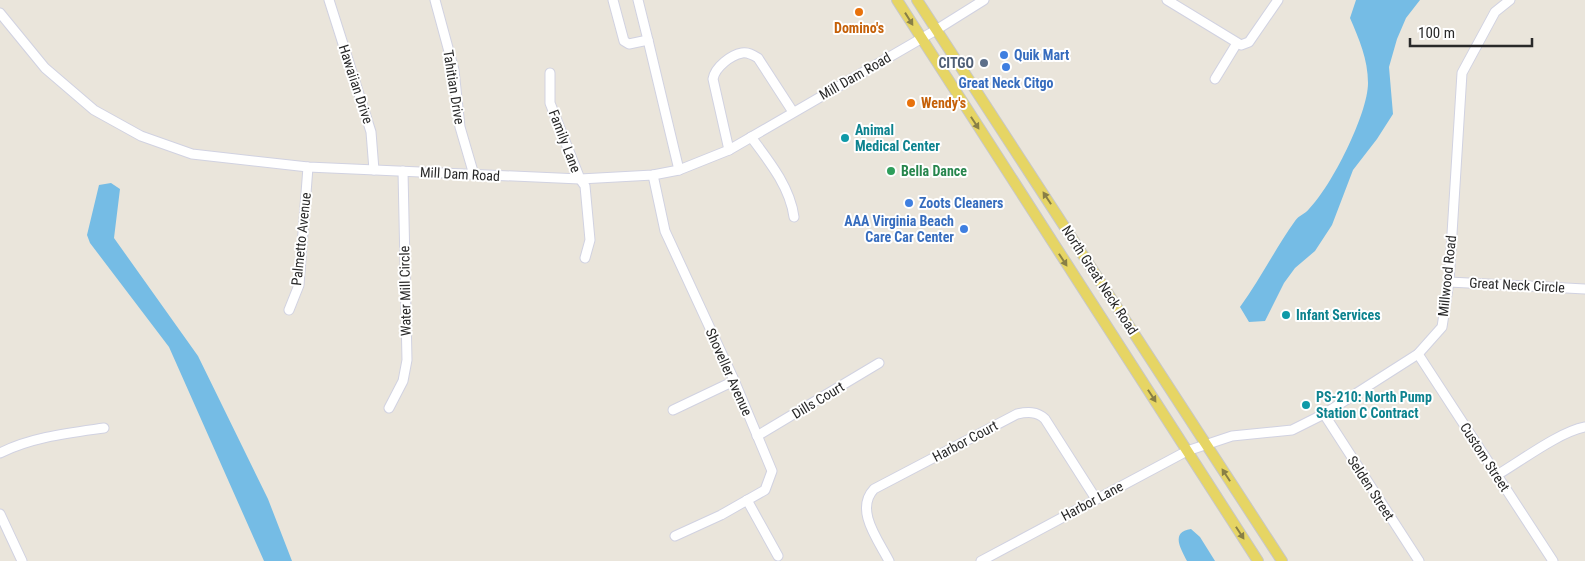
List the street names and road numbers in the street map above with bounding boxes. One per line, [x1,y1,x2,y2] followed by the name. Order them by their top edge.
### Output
[336,42,376,126] street label: Hawaiian Drive
[440,49,468,126] street label: Tahitian Drive
[816,49,894,103] street label: Mill Dam Road
[546,107,584,175] street label: Family Lane
[420,164,500,184] street label: Mill Dam Road
[288,191,314,286] street label: Palmetto Avenue
[1059,222,1141,338] street label: North Great Neck Road
[1435,235,1459,317] street label: Millwood Road
[396,245,414,336] street label: Water Mill Circle
[1469,275,1566,296] street label: Great Neck Circle
[703,326,756,419] street label: Shoveller Avenue
[789,378,847,422] street label: Dills Court
[930,417,1000,465] street label: Harbor Court
[1457,420,1513,494] street label: Custom Street
[1344,453,1398,523] street label: Selden Street
[1058,478,1126,524] street label: Harbor Lane

